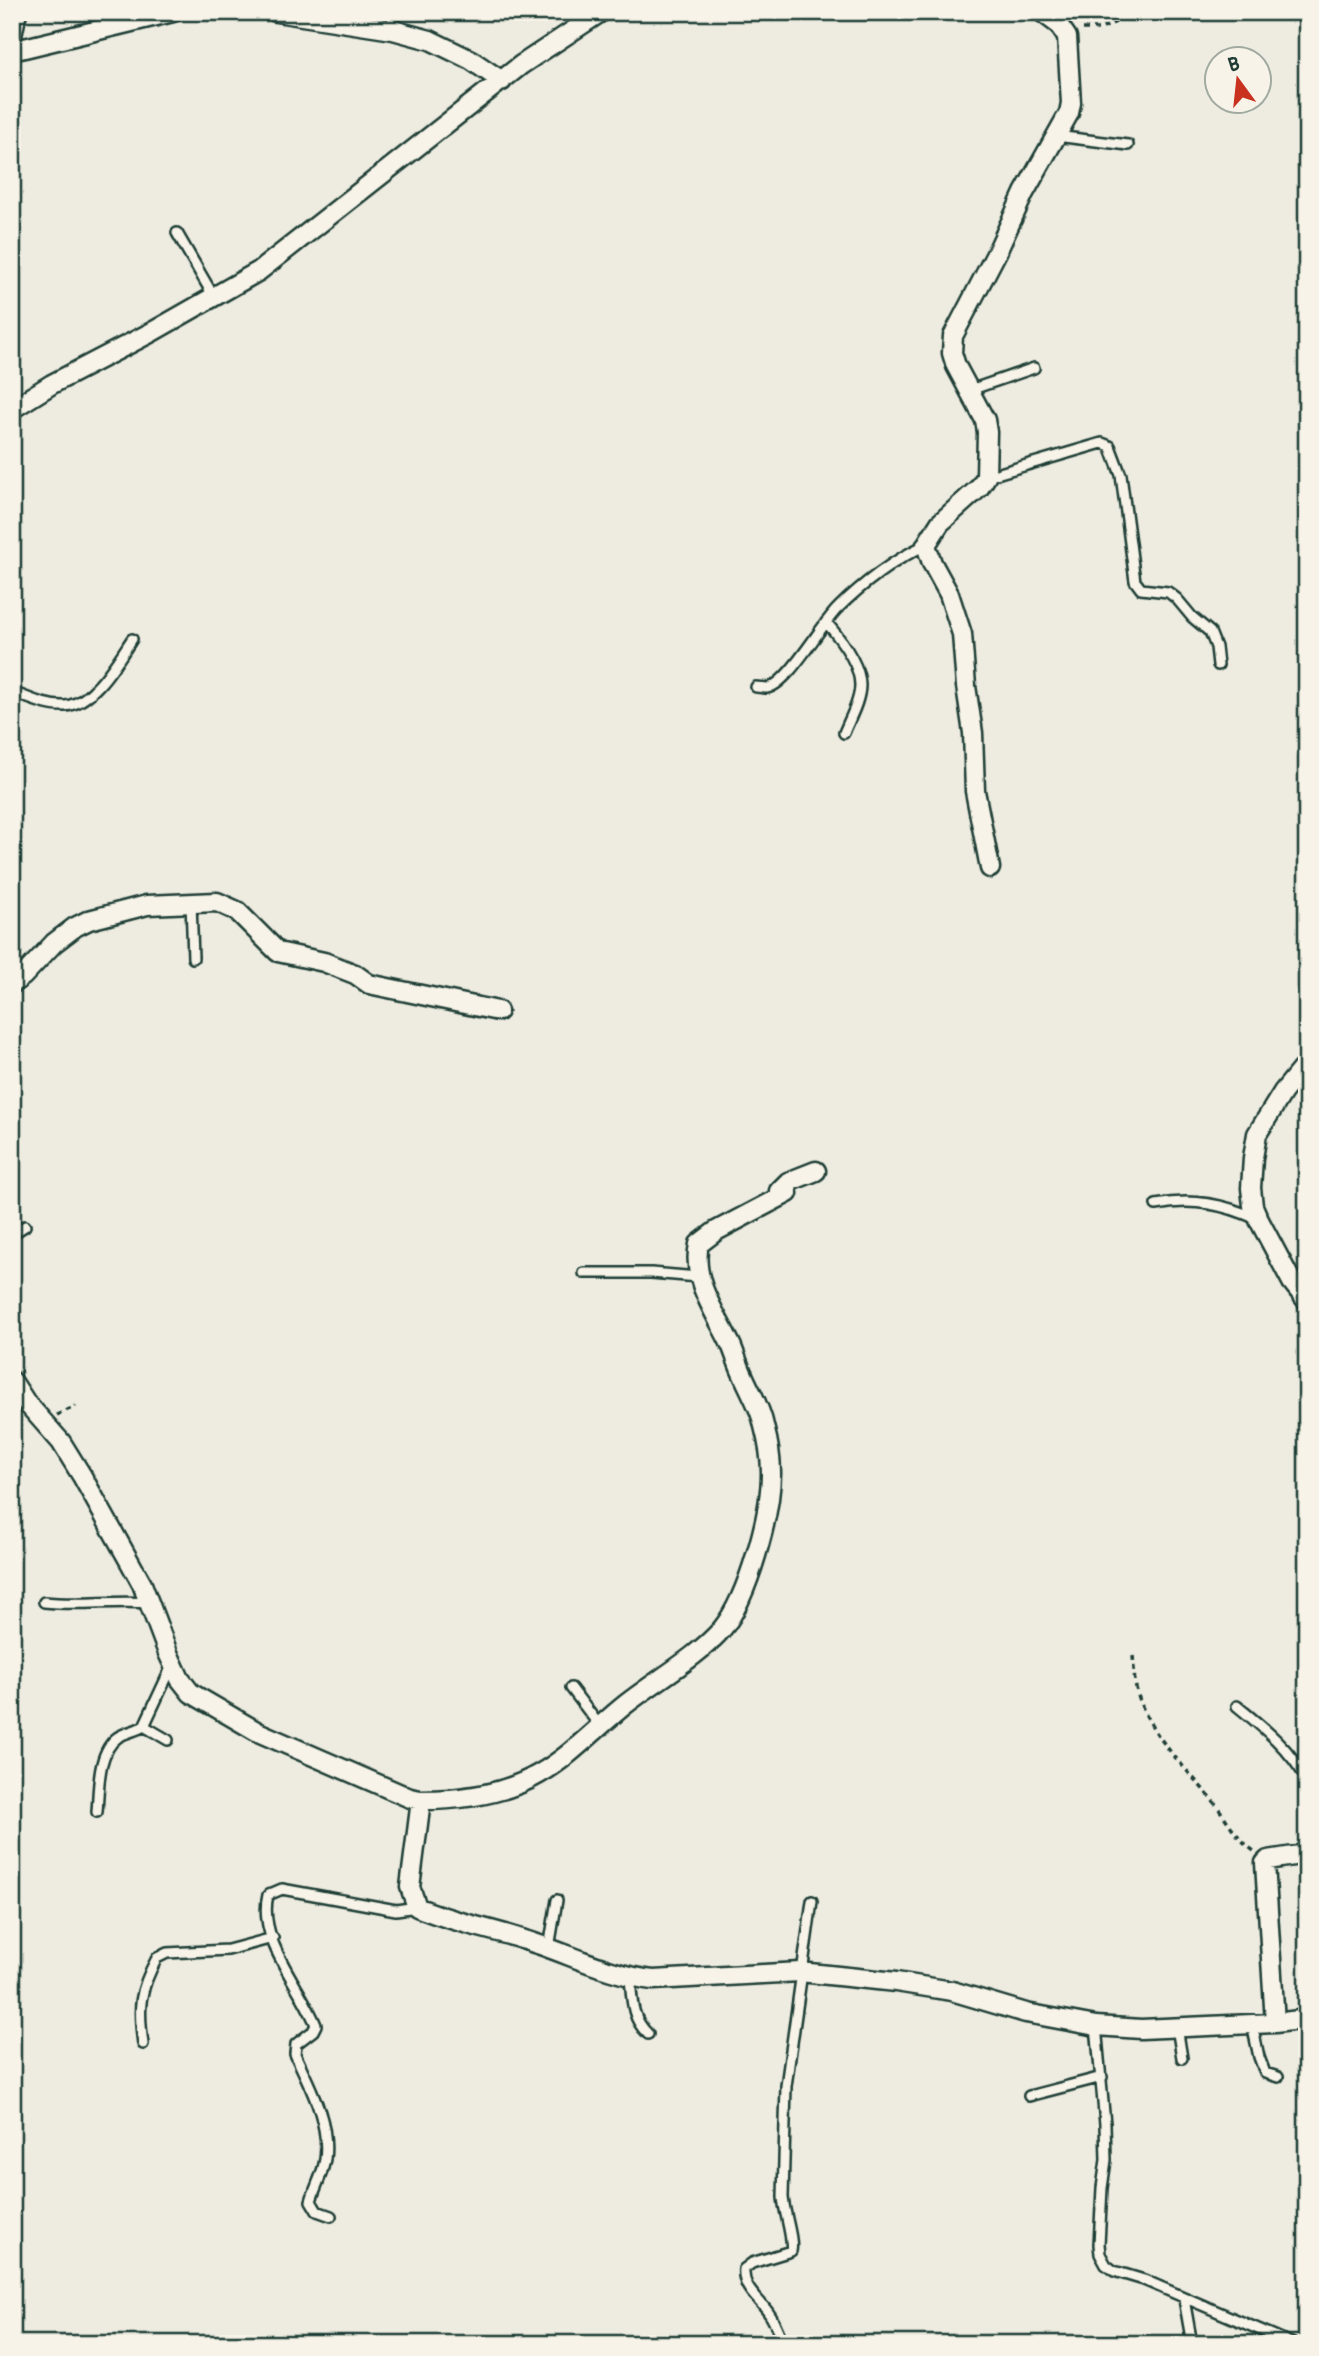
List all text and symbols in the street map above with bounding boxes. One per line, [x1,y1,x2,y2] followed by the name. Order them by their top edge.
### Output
[1204,46,1274,116] north arrow
[1226,52,1242,78] text: B

